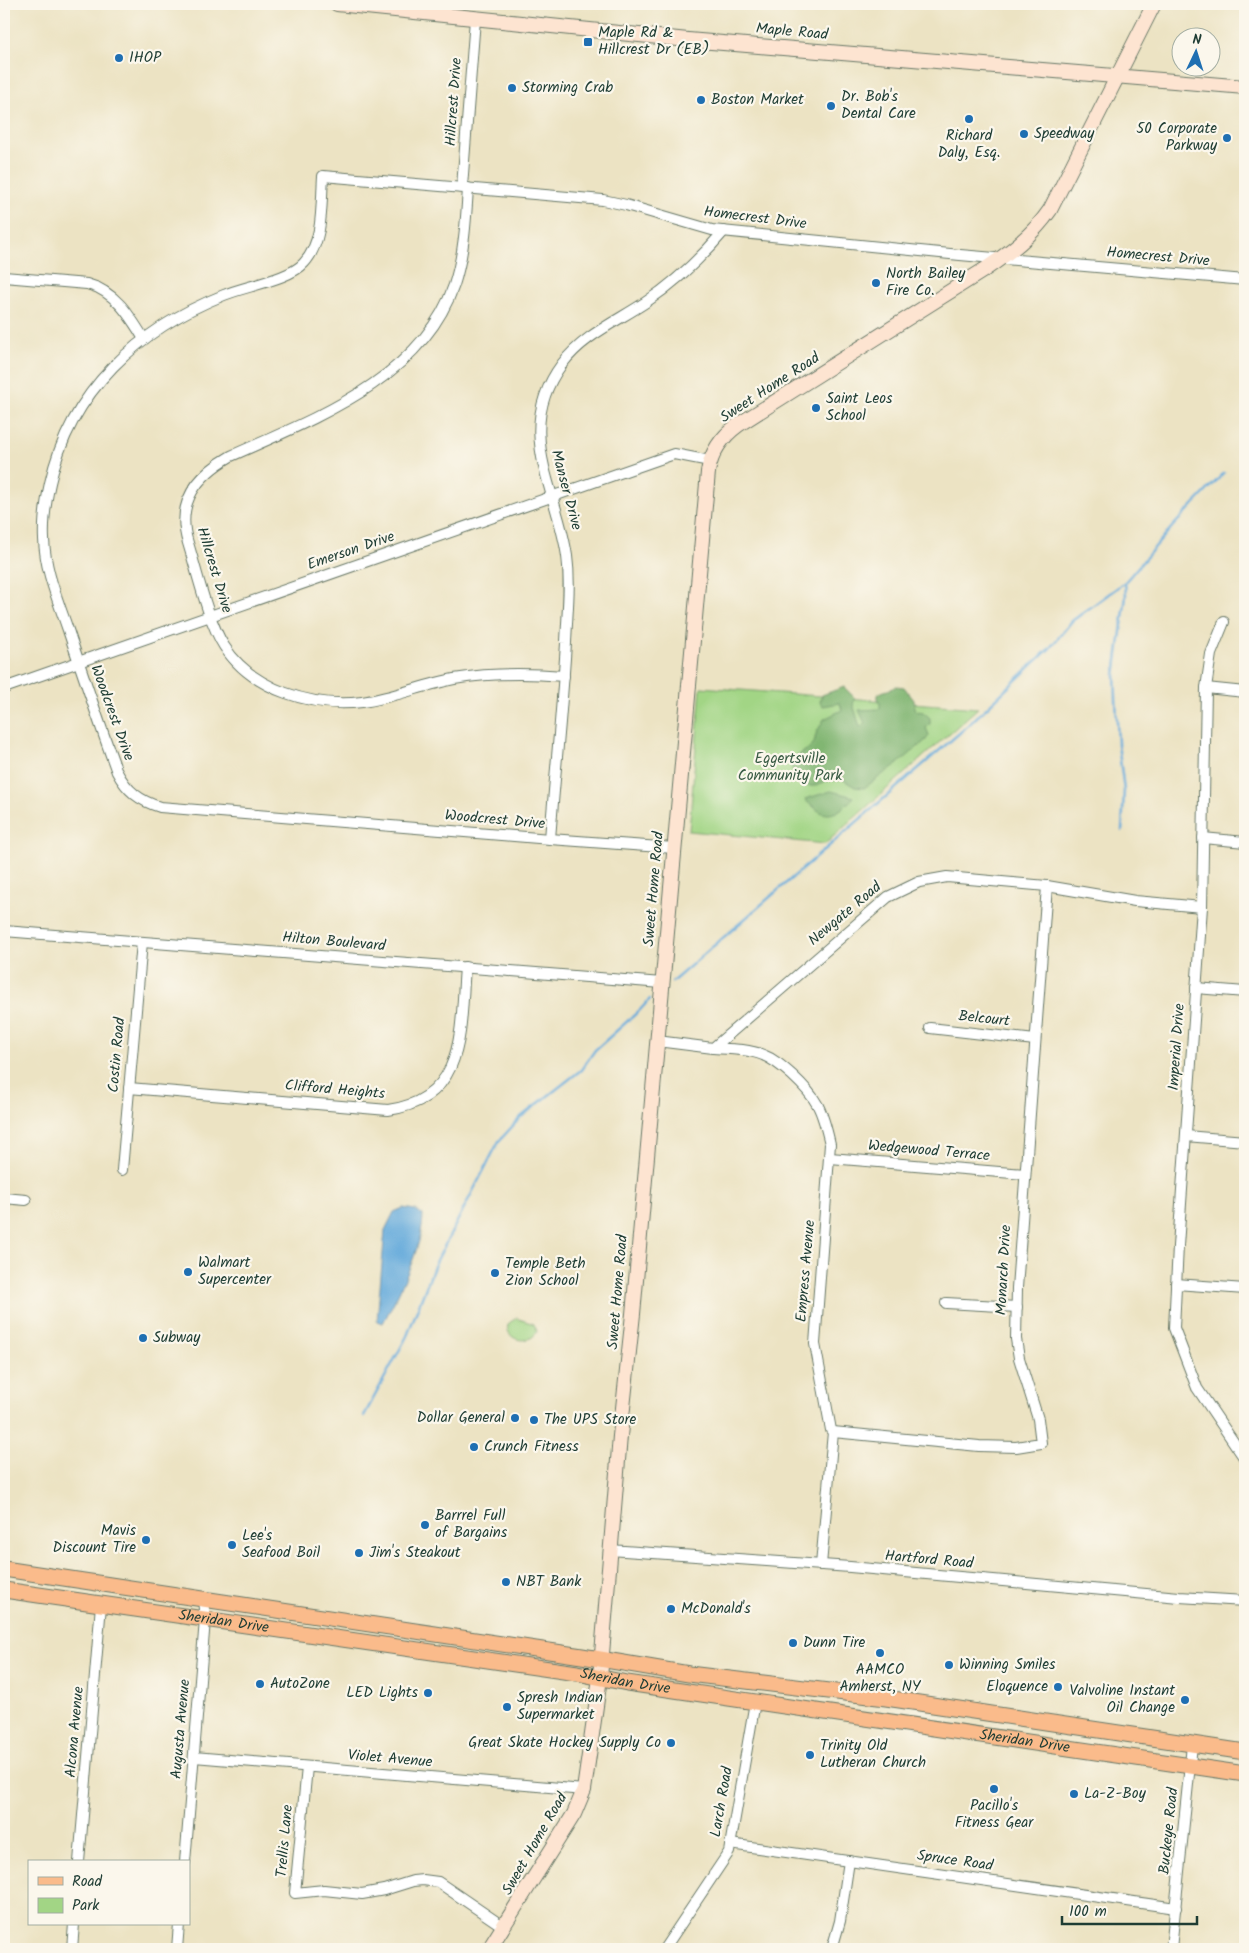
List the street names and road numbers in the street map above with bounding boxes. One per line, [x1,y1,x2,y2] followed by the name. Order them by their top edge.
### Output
[755,17,830,47] street label: Maple Road
[439,57,469,147] street label: Hillcrest Drive
[702,200,808,236] street label: Homecrest Drive
[1105,241,1211,273] street label: Homecrest Drive
[715,346,825,429] street label: Sweet Home Road
[544,447,588,533] street label: Manser Drive
[190,524,239,616] street label: Hillcrest Drive
[304,525,398,577] street label: Emerson Drive
[84,662,141,765] street label: Woodcrest Drive
[444,804,546,836] street label: Woodcrest Drive
[637,830,671,947] street label: Sweet Home Road
[803,876,888,952] street label: Newgate Road
[281,926,387,959] street label: Hilton Boulevard
[1162,1002,1192,1091] street label: Imperial Drive
[957,1004,1011,1034] street label: Belcourt
[102,1016,132,1094] street label: Costin Road
[284,1074,387,1106] street label: Clifford Heights
[867,1134,991,1168] street label: Wedgewood Terrace
[790,1219,822,1323] street label: Empress Avenue
[990,1224,1018,1316] street label: Monarch Drive
[601,1233,635,1350] street label: Sweet Home Road
[884,1544,975,1576] street label: Hartford Road
[177,1603,271,1640] street label: Sheridan Drive
[578,1662,672,1701] street label: Sheridan Drive
[165,1678,197,1780] street label: Augusta Avenue
[59,1685,91,1779] street label: Alcona Avenue
[978,1723,1072,1760] street label: Sheridan Drive
[347,1743,434,1775] street label: Violet Avenue
[704,1764,740,1839] street label: Larch Road
[1153,1786,1186,1876] street label: Buckeye Road
[496,1788,574,1900] street label: Sweet Home Road
[270,1803,300,1878] street label: Trellis Lane
[915,1844,995,1878] street label: Spruce Road

